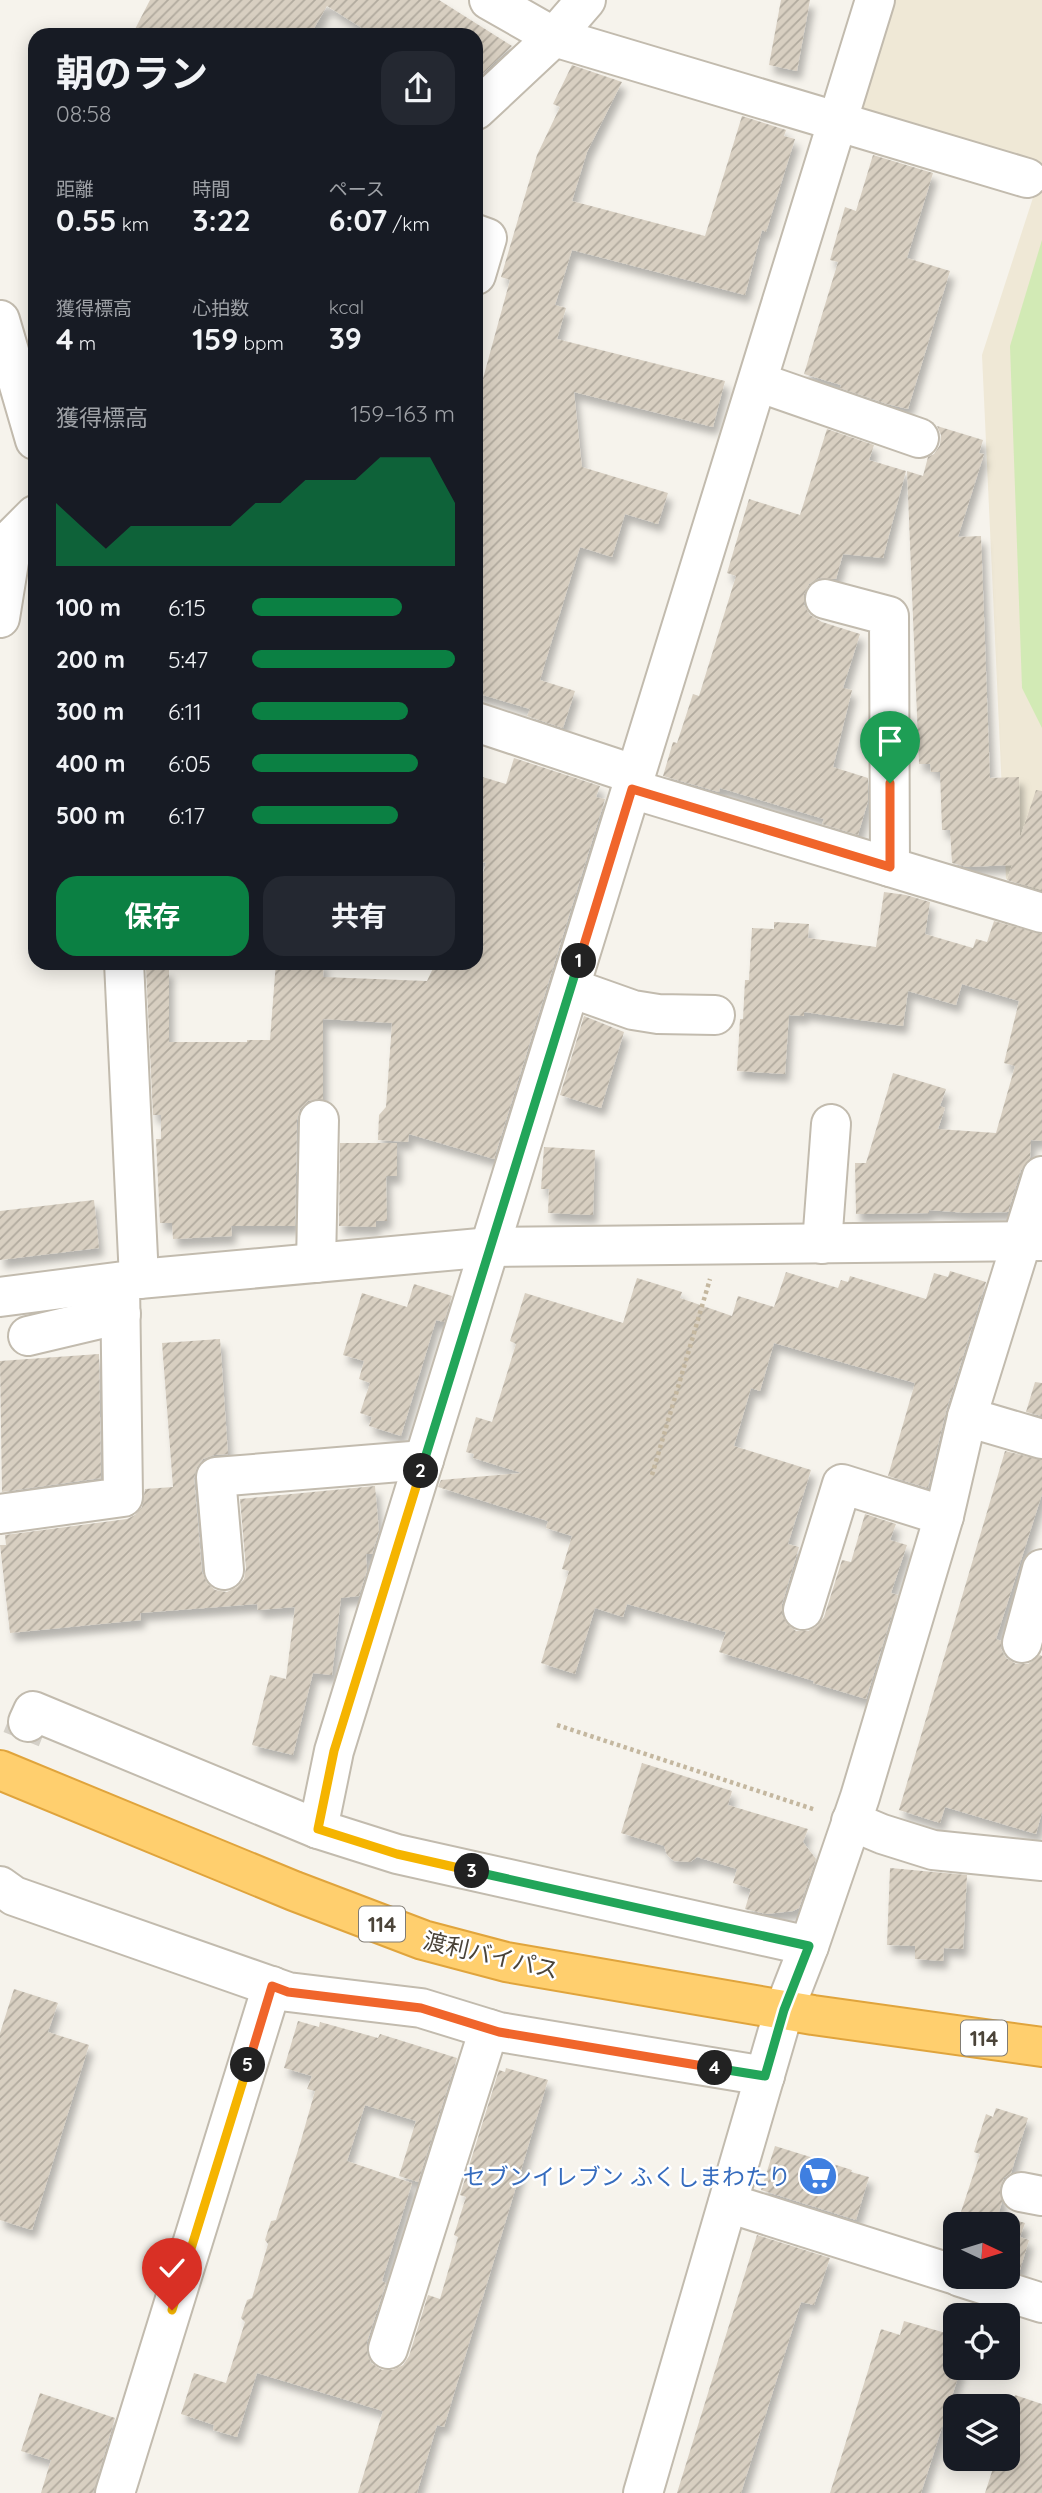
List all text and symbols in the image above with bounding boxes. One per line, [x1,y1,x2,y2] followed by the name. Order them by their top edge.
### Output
[56,49,208,97] text: 朝のラン
[381,51,455,125] button: share
[56,99,111,128] text: 08:58
[56,177,94,201] text: 距離
[192,177,230,201] text: 時間
[329,177,385,201] text: ペース
[56,201,116,239] text: 0.55
[192,201,251,239] text: 3:22
[329,201,387,239] text: 6:07
[116,212,149,236] text: km
[387,212,430,236] text: /km
[329,295,364,319] text: kcal
[56,296,132,320] text: 獲得標高
[192,296,249,320] text: 心拍数
[329,319,362,357] text: 39
[56,320,74,358] text: 4
[192,320,238,358] text: 159
[74,331,96,355] text: m
[238,331,284,355] text: bpm
[350,399,455,428] text: 159–163 m
[56,403,148,432] text: 獲得標高
[56,593,121,622] text: 100 m
[168,593,206,622] text: 6:15
[56,645,125,674] text: 200 m
[168,645,208,674] text: 5:47
[56,697,124,726] text: 300 m
[168,697,202,726] text: 6:11
[860,711,920,783] pin
[871,722,909,760] icon: arrive
[56,749,125,778] text: 400 m
[168,749,211,778] text: 6:05
[56,801,125,830] text: 500 m
[168,801,205,830] text: 6:17
[56,876,249,956] button: 保存
[263,876,455,956] button: 共有
[562,944,596,978] pin: 1
[575,948,582,972] text: 1
[404,1454,438,1488] pin: 2
[415,1458,426,1482] text: 2
[454,1854,490,1888] pin: 3
[466,1858,477,1882] text: 3
[359,1906,405,1941] road number: 114
[421,1925,561,1985] street label: 渡利バイパス
[961,2021,1007,2056] road number: 114
[230,2048,266,2082] pin: 5
[698,2050,732,2086] pin: 4
[242,2052,253,2076] text: 5
[709,2055,720,2079] text: 4
[797,2155,839,2197] supermarket icon: セブンイレブン ふくしまわたり
[463,2162,791,2191] place label: セブンイレブン ふくしまわたり
[943,2212,1020,2289] north arrow
[943,2212,1020,2471] map controls
[142,2238,202,2310] pin
[153,2249,191,2287] icon: check
[943,2303,1020,2380] button: locate
[943,2394,1020,2471] button: layers

